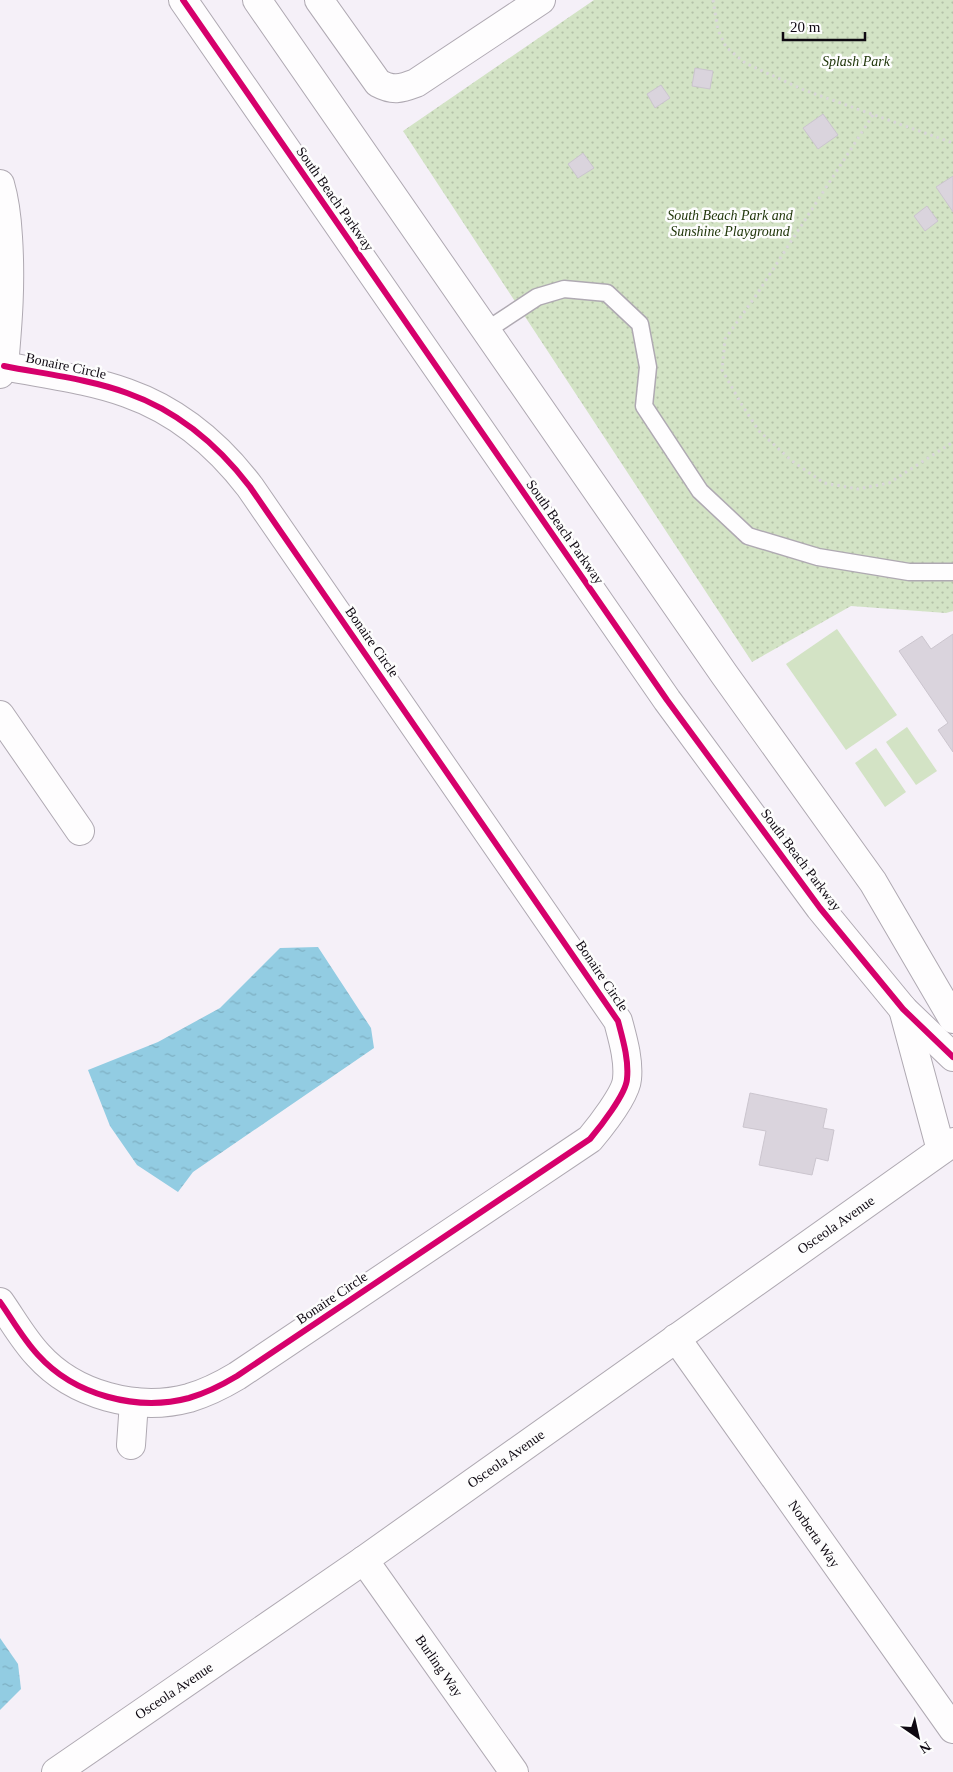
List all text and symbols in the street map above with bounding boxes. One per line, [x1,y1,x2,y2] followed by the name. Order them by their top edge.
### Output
[783,10,866,42] scale bar
[790,19,821,35] text: 20 m
[822,54,891,69] park label: Splash Park
[293,144,377,254] street label: South Beach Parkway
[667,208,794,239] park label: South Beach Park and Sunshine Playground
[24,350,108,382] street label: Bonaire Circle
[523,477,607,587] street label: South Beach Parkway
[342,604,402,680] street label: Bonaire Circle
[758,806,844,914] street label: South Beach Parkway
[573,938,631,1014] street label: Bonaire Circle
[795,1193,877,1257] street label: Osceola Avenue
[294,1269,370,1327] street label: Bonaire Circle
[465,1427,547,1491] street label: Osceola Avenue
[785,1498,843,1570] street label: Norberta Way
[412,1632,466,1700] street label: Burling Way
[132,1660,216,1722] street label: Osceola Avenue
[893,1712,943,1762] north arrow
[917,1738,933,1756] text: N

